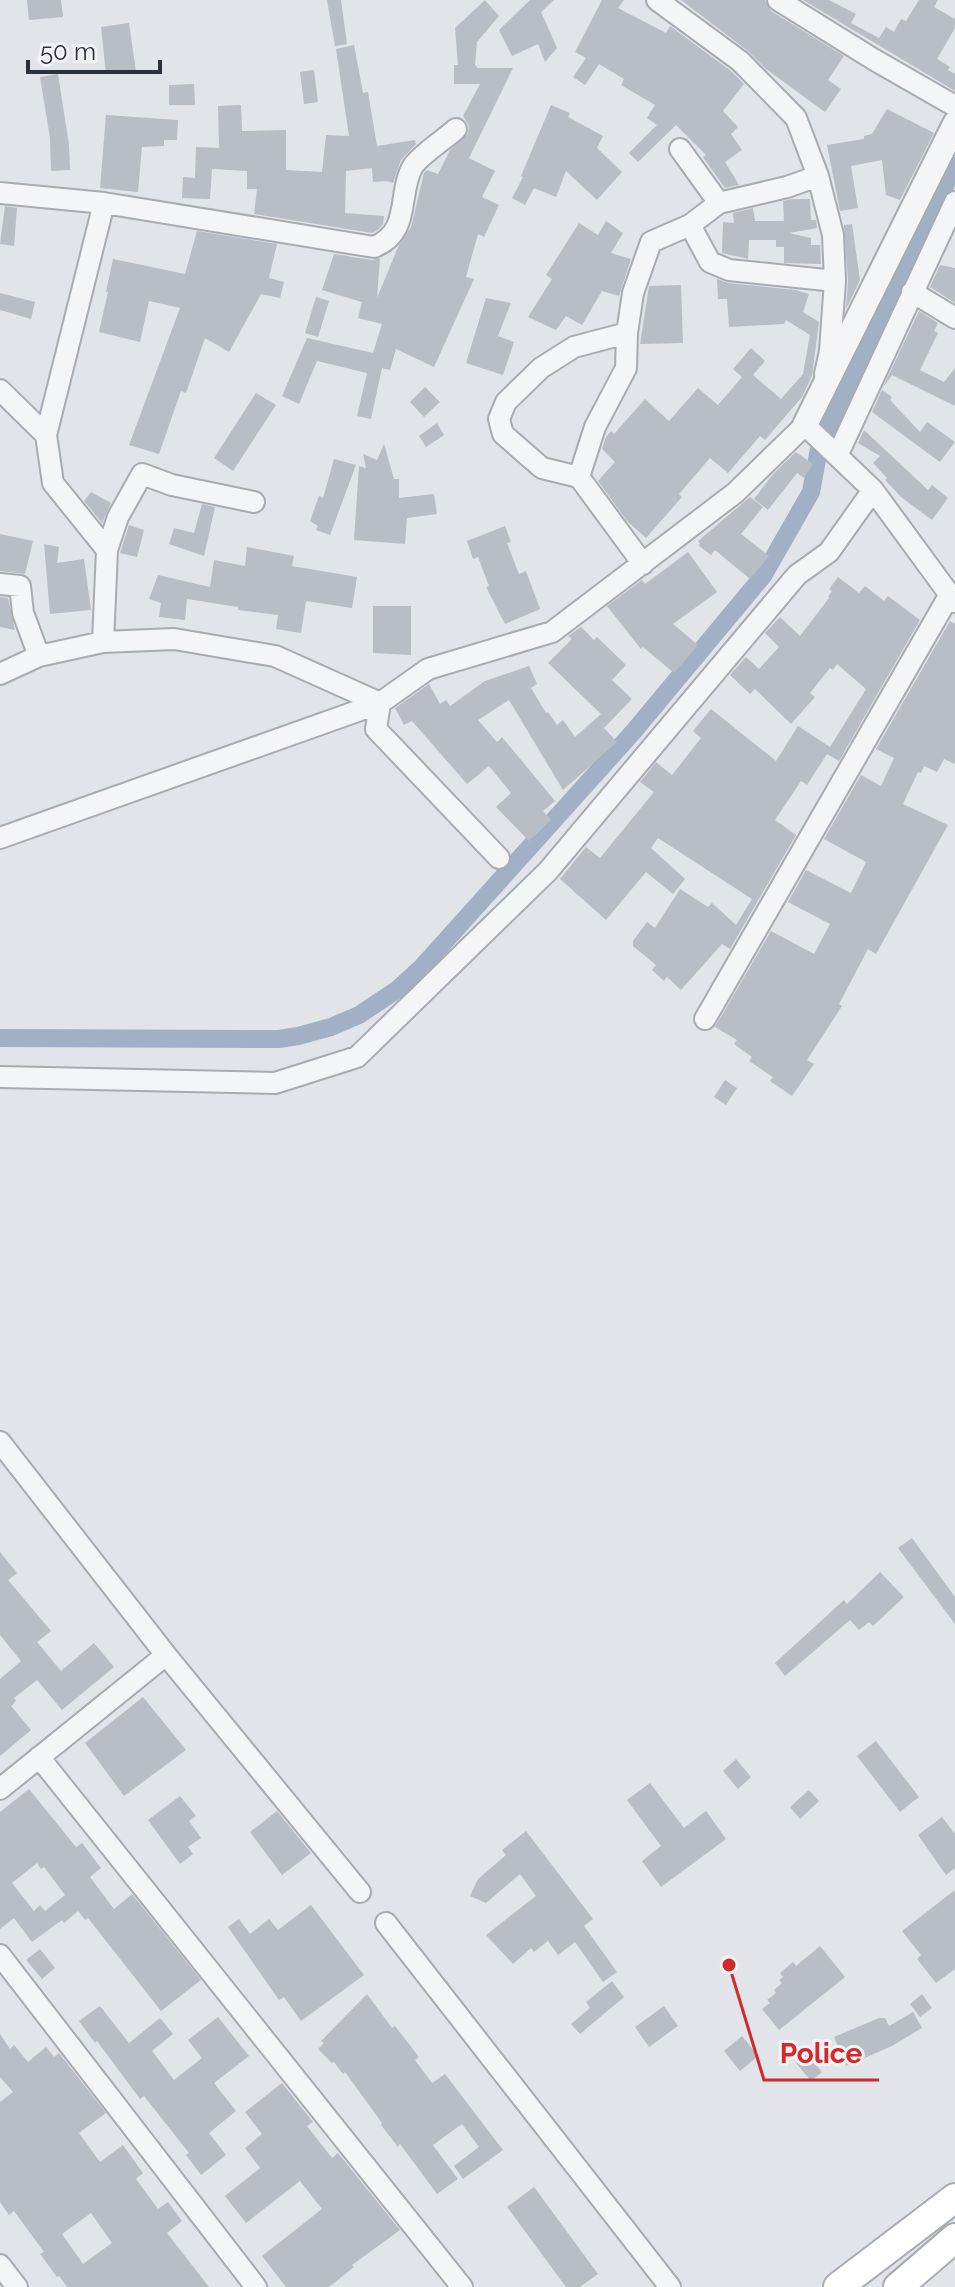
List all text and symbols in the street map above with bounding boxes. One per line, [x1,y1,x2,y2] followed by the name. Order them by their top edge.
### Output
[28,24,160,74] scale bar
[40,37,96,66] text: 50 m
[764,2028,879,2080] callout: Police
[780,2037,862,2070] text: Police

